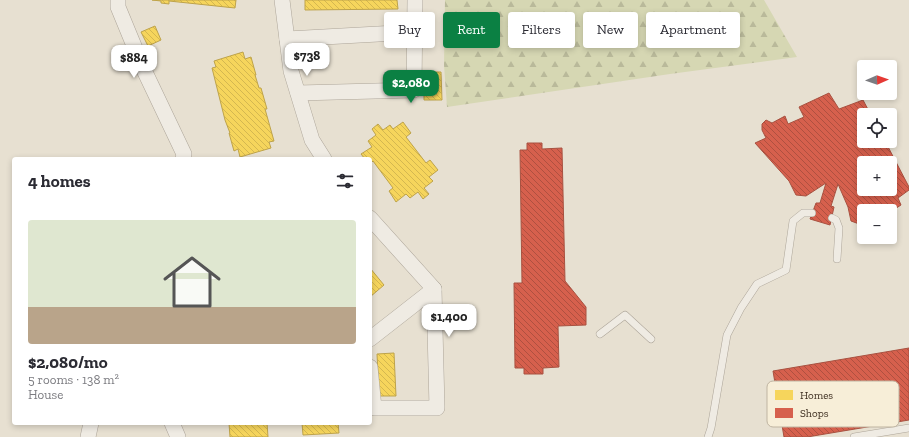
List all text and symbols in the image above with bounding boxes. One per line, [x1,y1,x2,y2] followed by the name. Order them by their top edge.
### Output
[384,12,435,48] chip: Buy
[443,12,500,48] chip: Rent
[508,12,575,48] chip: Filters
[583,12,638,48] chip: New
[646,12,740,48] chip: Apartment
[283,43,331,77] pin: $738
[110,45,158,79] pin: $884
[294,48,320,63] text: $738
[120,50,148,65] text: $884
[857,60,897,100] north arrow
[857,60,897,244] map controls
[378,70,444,104] pin: $2,080
[392,75,430,90] text: $2,080
[857,108,897,148] button: locate
[857,156,897,196] button: +
[334,170,356,192] icon: filters
[28,171,91,191] text: 4 homes
[857,204,897,244] button: −
[156,246,228,318] icon: home
[416,304,482,338] pin: $1,400
[431,309,467,324] text: $1,400
[28,352,108,372] text: $2,080/mo
[28,372,119,387] text: 5 rooms · 138 m²
[767,381,899,427] legend
[28,387,63,402] text: House
[800,389,833,402] text: Homes
[800,407,829,420] text: Shops

